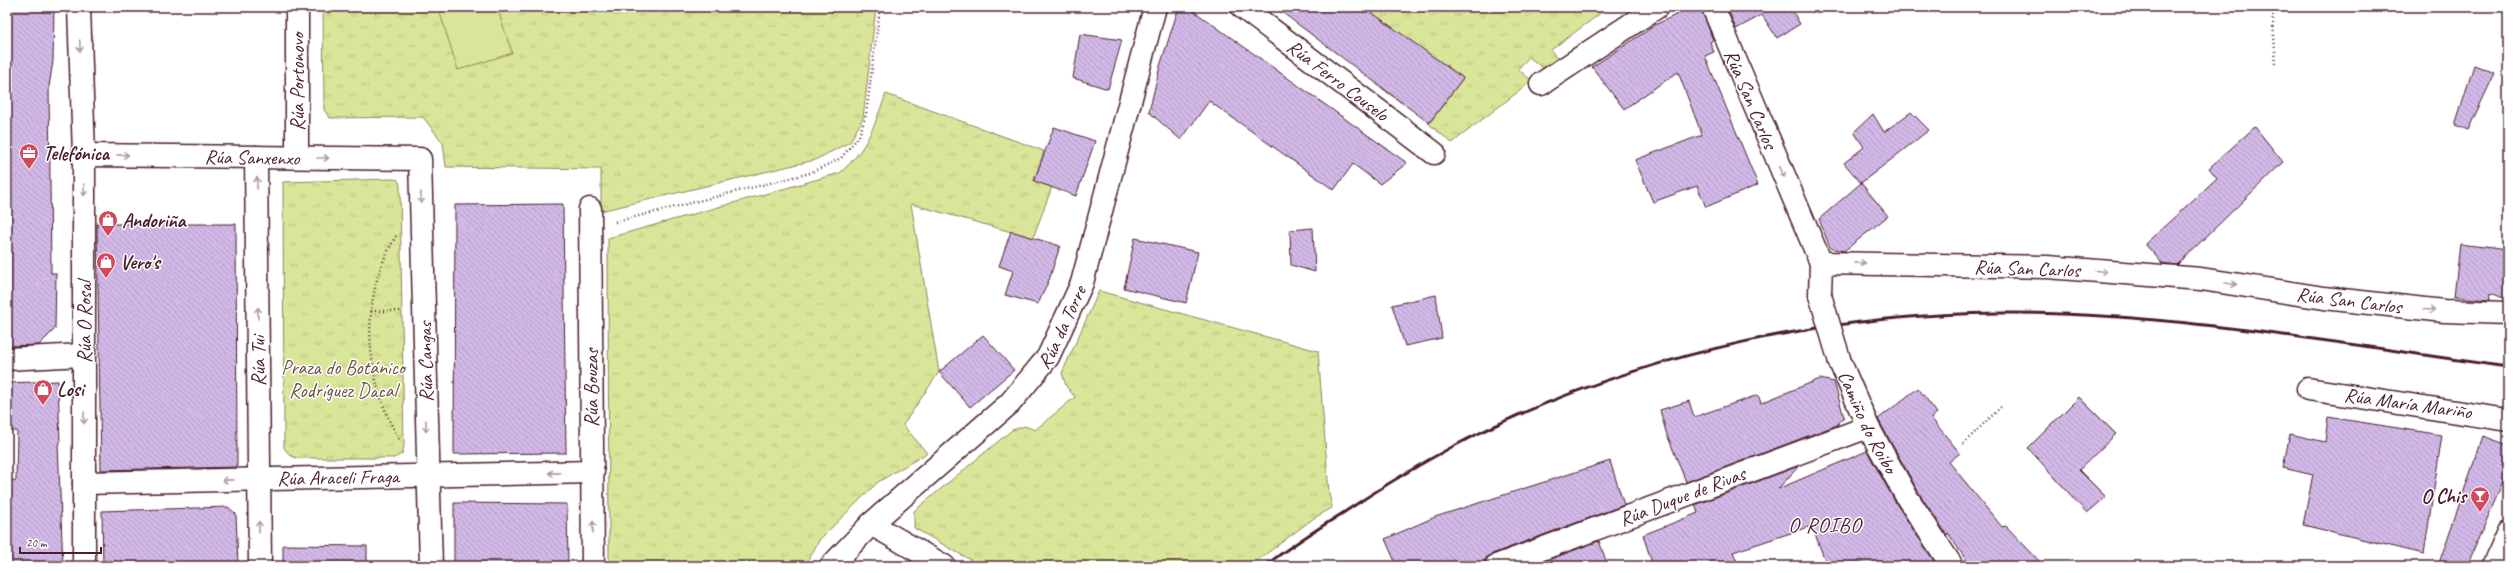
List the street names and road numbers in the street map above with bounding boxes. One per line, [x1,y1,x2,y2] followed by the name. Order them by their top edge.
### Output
[285,31,310,131] street label: Rúa Portonovo
[1282,34,1394,127] street label: Rúa Ferro Couselo
[1718,46,1784,155] street label: Rúa San Carlos
[204,144,301,171] street label: Rúa Sanxenxo
[1974,254,2082,283] street label: Rúa San Carlos
[72,277,97,363] street label: Rúa O Rosal
[1032,281,1093,374] street label: Rúa da Torre
[2295,282,2405,320] street label: Rúa San Carlos
[412,319,439,402] street label: Rúa Cangas
[246,333,271,386] street label: Rúa Tui
[579,347,604,427] street label: Rúa Bouzas
[1832,367,1904,479] street label: Camiño do Roibo
[2343,382,2474,425] street label: Rúa María Mariño
[1616,460,1751,532] street label: Rúa Duque de Rivas
[277,464,401,491] street label: Rúa Araceli Fraga

